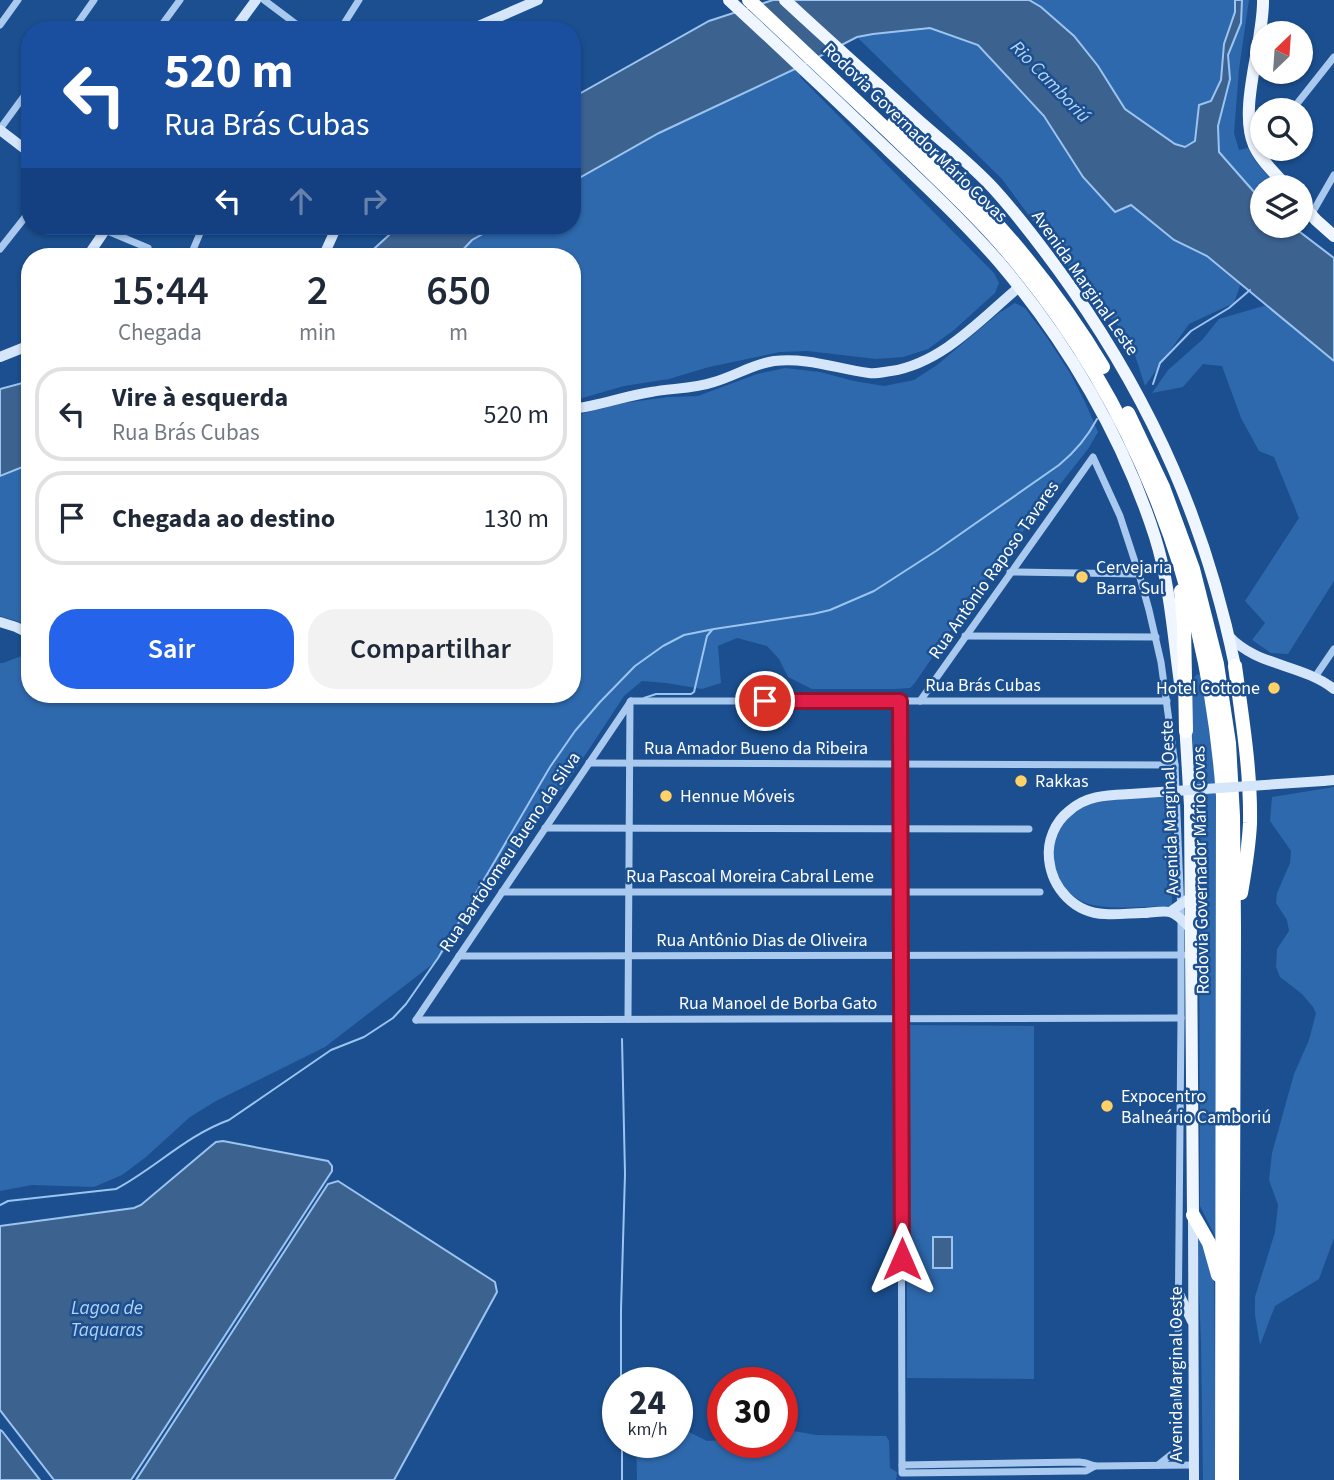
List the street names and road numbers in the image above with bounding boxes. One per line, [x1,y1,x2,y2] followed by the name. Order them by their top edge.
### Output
[817,38,1013,228] street label: Rodovia Governador Mário Covas
[1025,205,1145,361] street label: Avenida Marginal Leste
[923,476,1065,664] street label: Rua Antônio Raposo Tavares
[925,673,1041,698] street label: Rua Brás Cubas
[1154,720,1186,896] street label: Avenida Marginal Oeste
[644,736,868,761] street label: Rua Amador Bueno da Ribeira
[1186,745,1216,995] street label: Rodovia Governador Mário Covas
[433,747,587,957] street label: Rua Bartolomeu Bueno da Silva
[626,864,874,889] street label: Rua Pascoal Moreira Cabral Leme
[656,928,868,953] street label: Rua Antônio Dias de Oliveira
[679,991,877,1016] street label: Rua Manoel de Borba Gato
[1164,1286,1189,1462] street label: Avenida Marginal Oeste

